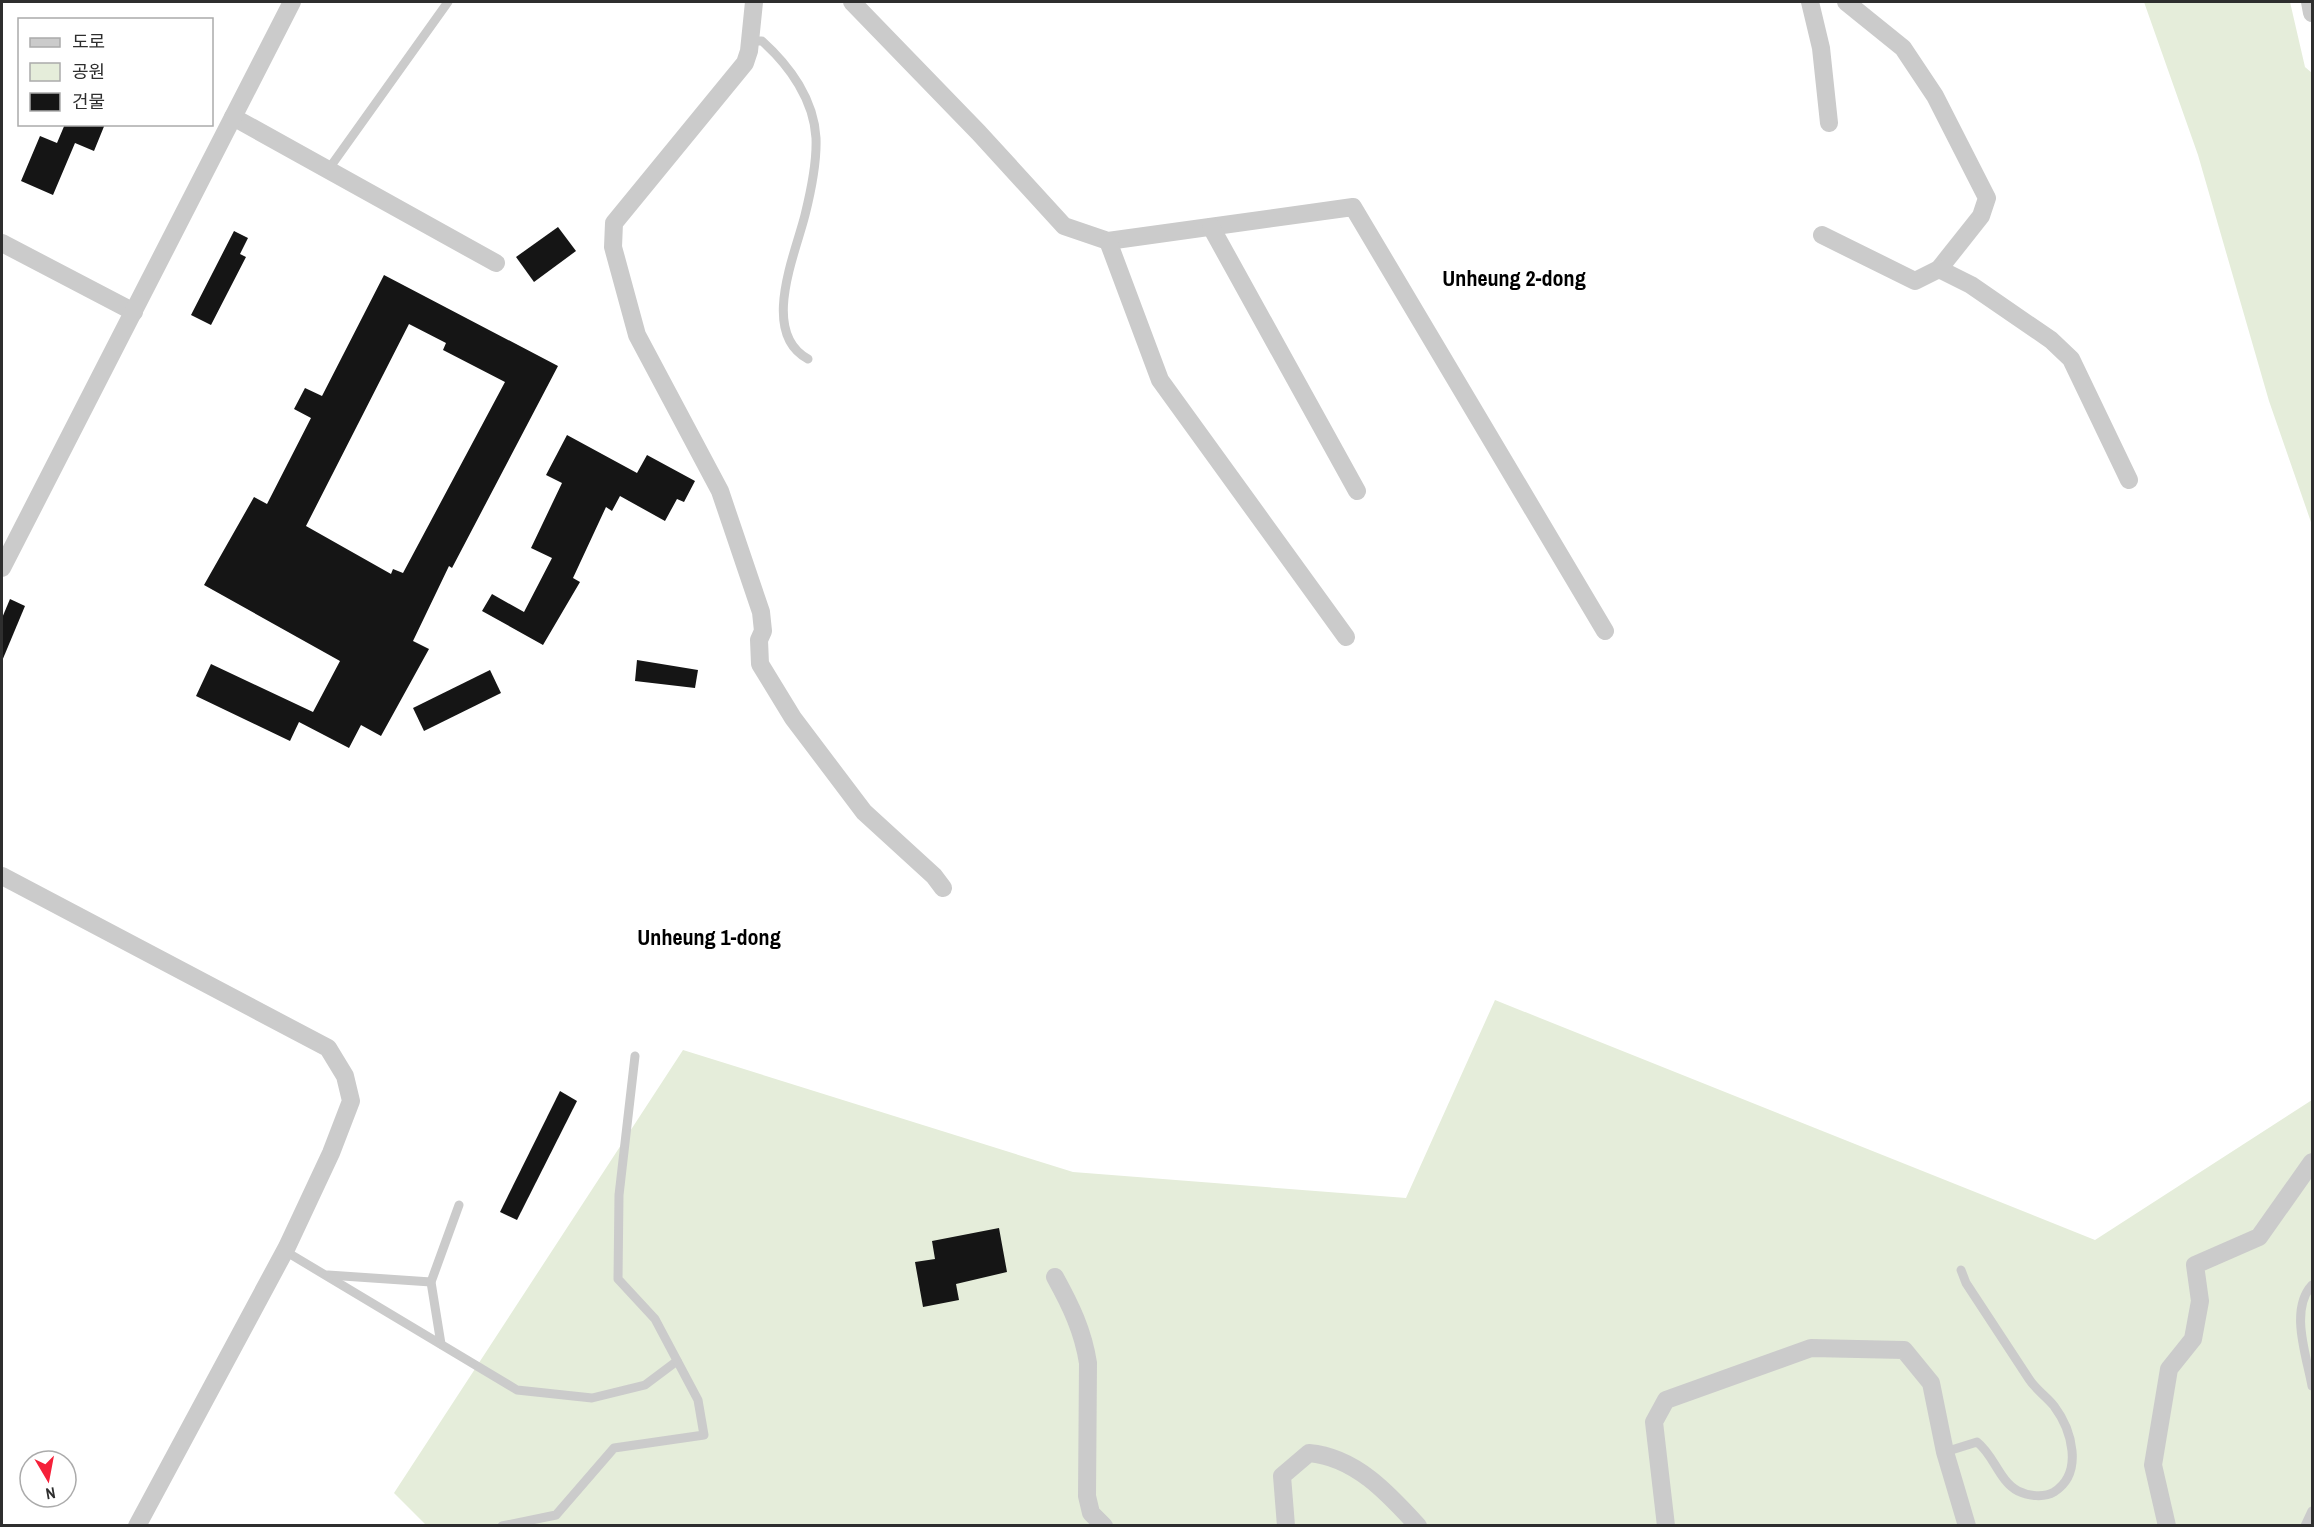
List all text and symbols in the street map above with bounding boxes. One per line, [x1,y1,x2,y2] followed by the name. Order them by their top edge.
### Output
[18,18,213,126] legend
[72,29,105,54] text: 도로
[72,59,105,84] text: 공원
[72,89,105,114] text: 건물
[1442,263,1586,293] district label: Unheung 2-dong
[637,922,781,952] district label: Unheung 1-dong
[18,1449,78,1509] north arrow
[44,1482,57,1505] text: N

